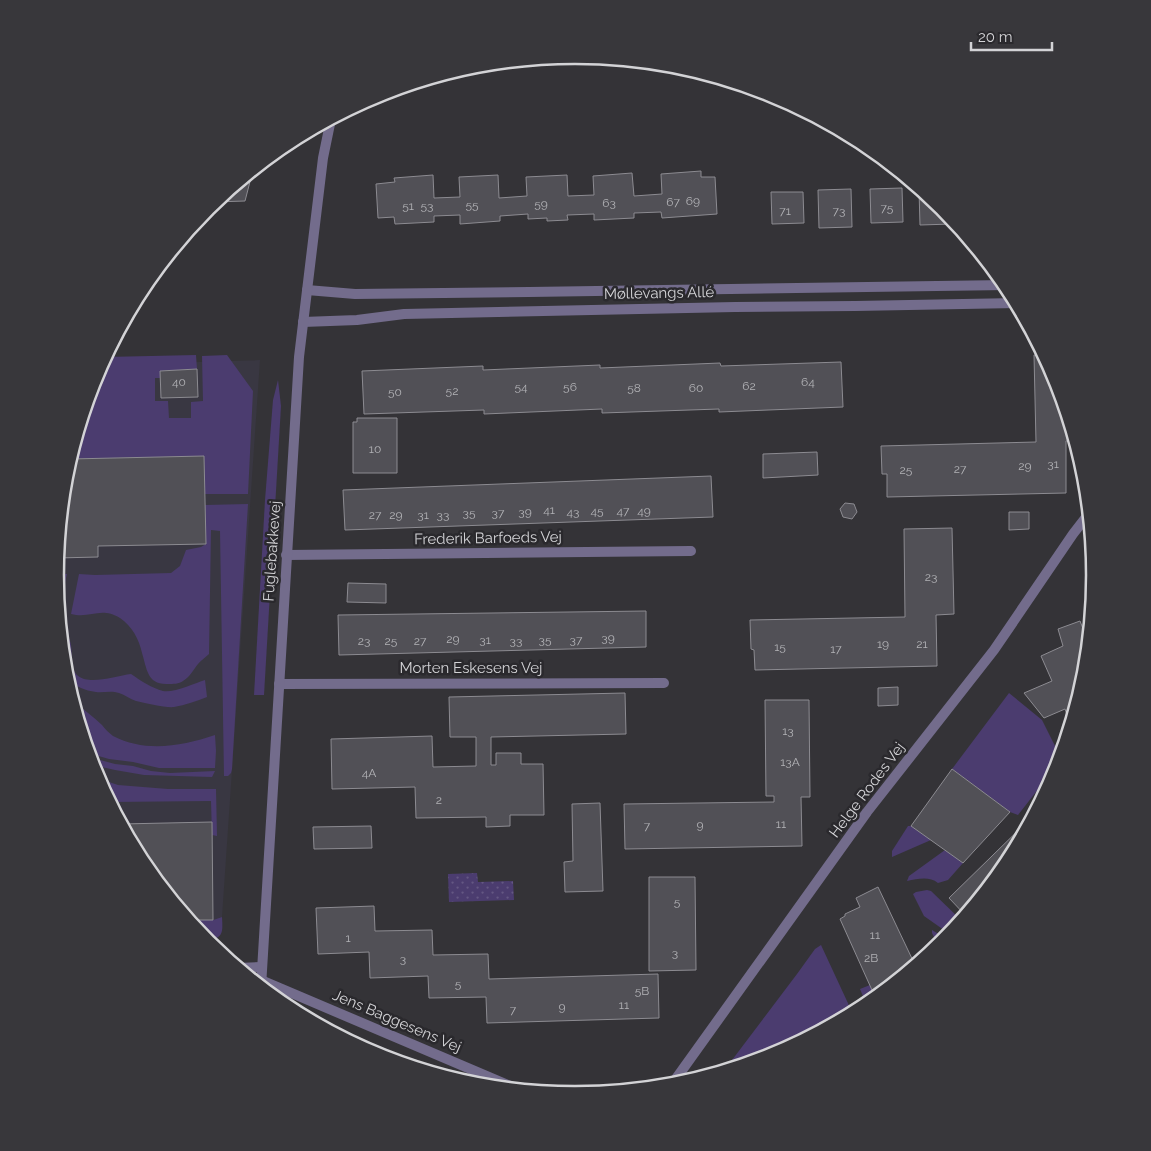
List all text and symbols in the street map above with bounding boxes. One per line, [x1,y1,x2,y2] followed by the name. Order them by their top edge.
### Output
[971,20,1052,52] scale bar
[978,28,1013,46] text: 20 m
[686,194,700,208] house number: 69
[666,195,680,209] house number: 67
[602,196,616,210] house number: 63
[534,197,548,211] house number: 59
[465,198,479,212] house number: 55
[402,199,414,213] house number: 51
[421,199,433,213] house number: 53
[881,201,894,215] house number: 75
[779,204,791,218] house number: 71
[833,204,845,218] house number: 73
[604,283,715,303] street label: Møllevangs Allé
[172,375,186,389] house number: 40
[801,375,815,389] house number: 64
[742,379,756,393] house number: 62
[514,380,528,394] house number: 54
[563,380,577,394] house number: 56
[627,381,641,395] house number: 58
[689,381,703,395] house number: 60
[446,384,458,398] house number: 52
[388,385,402,399] house number: 50
[369,442,381,456] house number: 10
[1047,457,1059,471] house number: 31
[1018,459,1032,473] house number: 29
[954,462,967,476] house number: 27
[900,463,913,477] house number: 25
[260,500,284,602] street label: Fuglebakkevej
[543,503,555,517] house number: 41
[590,504,604,518] house number: 45
[617,504,630,518] house number: 47
[637,504,651,518] house number: 49
[518,505,532,519] house number: 39
[567,505,579,519] house number: 43
[463,506,476,520] house number: 35
[492,506,505,520] house number: 37
[369,508,382,522] house number: 27
[389,508,403,522] house number: 29
[417,508,429,522] house number: 31
[437,508,449,522] house number: 33
[414,528,562,548] street label: Frederik Barfoeds Vej
[925,570,937,584] house number: 23
[601,631,615,645] house number: 39
[446,632,460,646] house number: 29
[479,633,491,647] house number: 31
[539,633,552,647] house number: 35
[570,633,583,647] house number: 37
[358,634,370,648] house number: 23
[385,634,398,648] house number: 25
[414,634,427,648] house number: 27
[510,634,522,648] house number: 33
[877,637,889,651] house number: 19
[916,637,928,651] house number: 21
[774,640,786,654] house number: 15
[830,642,842,656] house number: 17
[400,659,542,677] street label: Morten Eskesens Vej
[782,724,794,738] house number: 13
[825,739,909,841] street label: Helge Rodes Vej
[780,755,800,769] house number: 13A
[362,766,376,780] house number: 4A
[436,793,442,807] house number: 2
[776,817,786,831] house number: 11
[696,818,704,832] house number: 9
[644,819,651,833] house number: 7
[674,895,681,909] house number: 5
[870,928,880,942] house number: 11
[345,931,351,945] house number: 1
[672,946,678,960] house number: 3
[864,951,878,965] house number: 2B
[400,952,406,966] house number: 3
[455,977,462,991] house number: 5
[635,984,649,998] house number: 5B
[330,986,464,1056] street label: Jens Baggesens Vej
[619,998,629,1012] house number: 11
[558,1000,566,1014] house number: 9
[510,1003,517,1017] house number: 7

